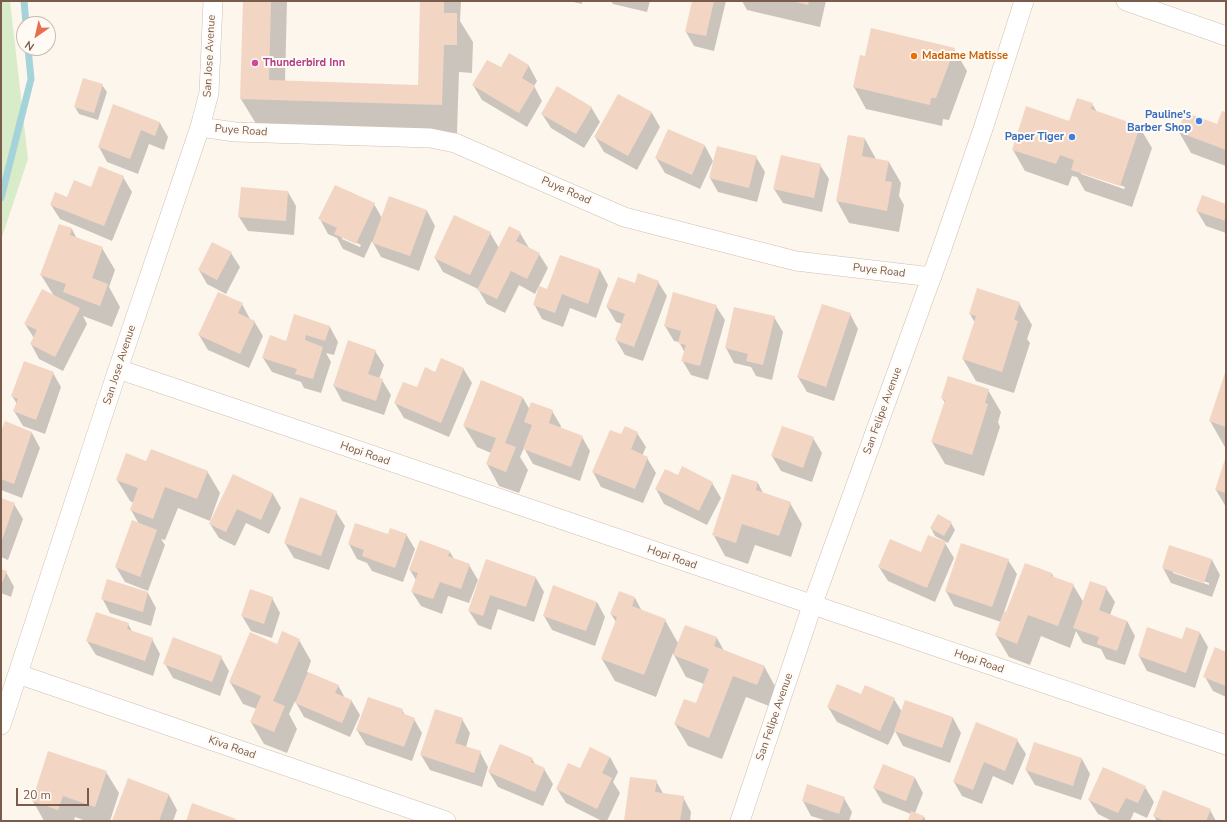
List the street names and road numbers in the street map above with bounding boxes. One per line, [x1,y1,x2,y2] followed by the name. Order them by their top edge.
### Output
[201,14,219,98] street label: San Jose Avenue
[214,123,268,139] street label: Puye Road
[539,174,593,208] street label: Puye Road
[852,261,906,281] street label: Puye Road
[101,324,139,406] street label: San Jose Avenue
[861,366,905,456] street label: San Felipe Avenue
[338,439,392,469] street label: Hopi Road
[645,543,699,573] street label: Hopi Road
[952,647,1006,677] street label: Hopi Road
[754,672,796,762] street label: San Felipe Avenue
[207,734,257,762] street label: Kiva Road

